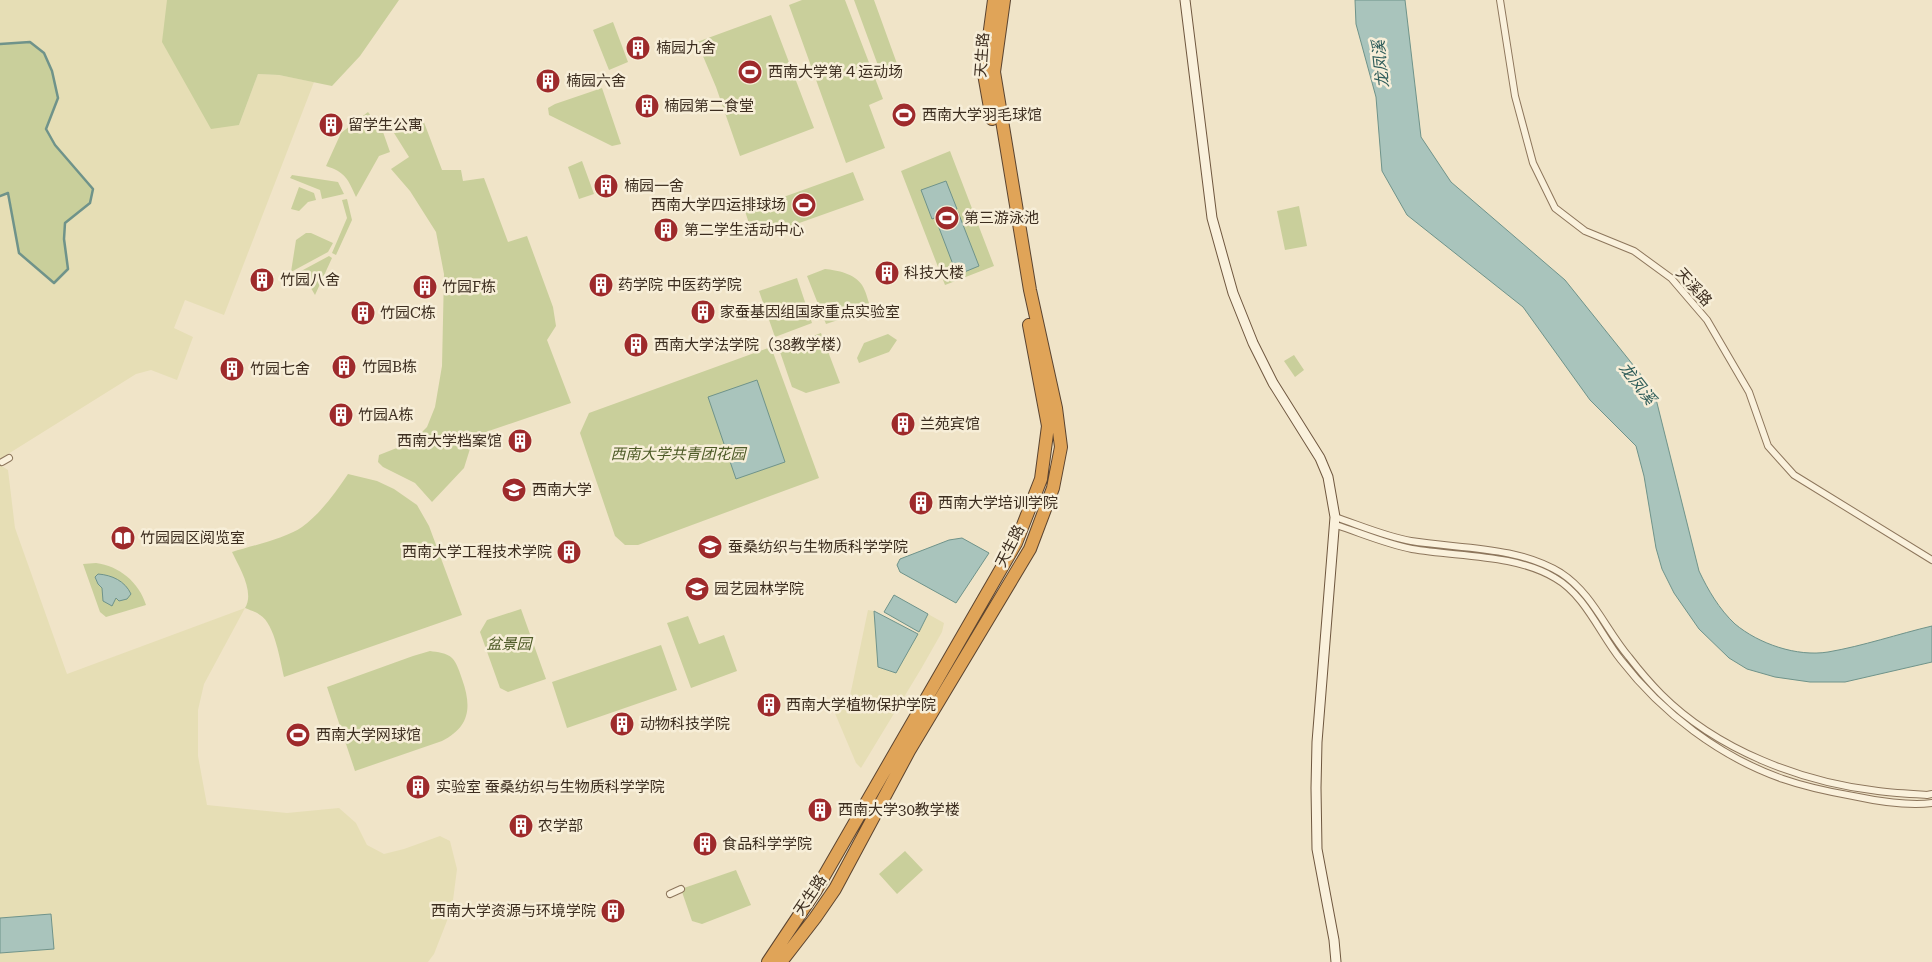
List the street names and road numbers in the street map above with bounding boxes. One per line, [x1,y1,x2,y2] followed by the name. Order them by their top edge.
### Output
[971,32,993,78] street label: 天生路
[1672,264,1716,310] street label: 天溪路
[992,522,1028,570] street label: 天生路
[790,871,830,919] street label: 天生路

